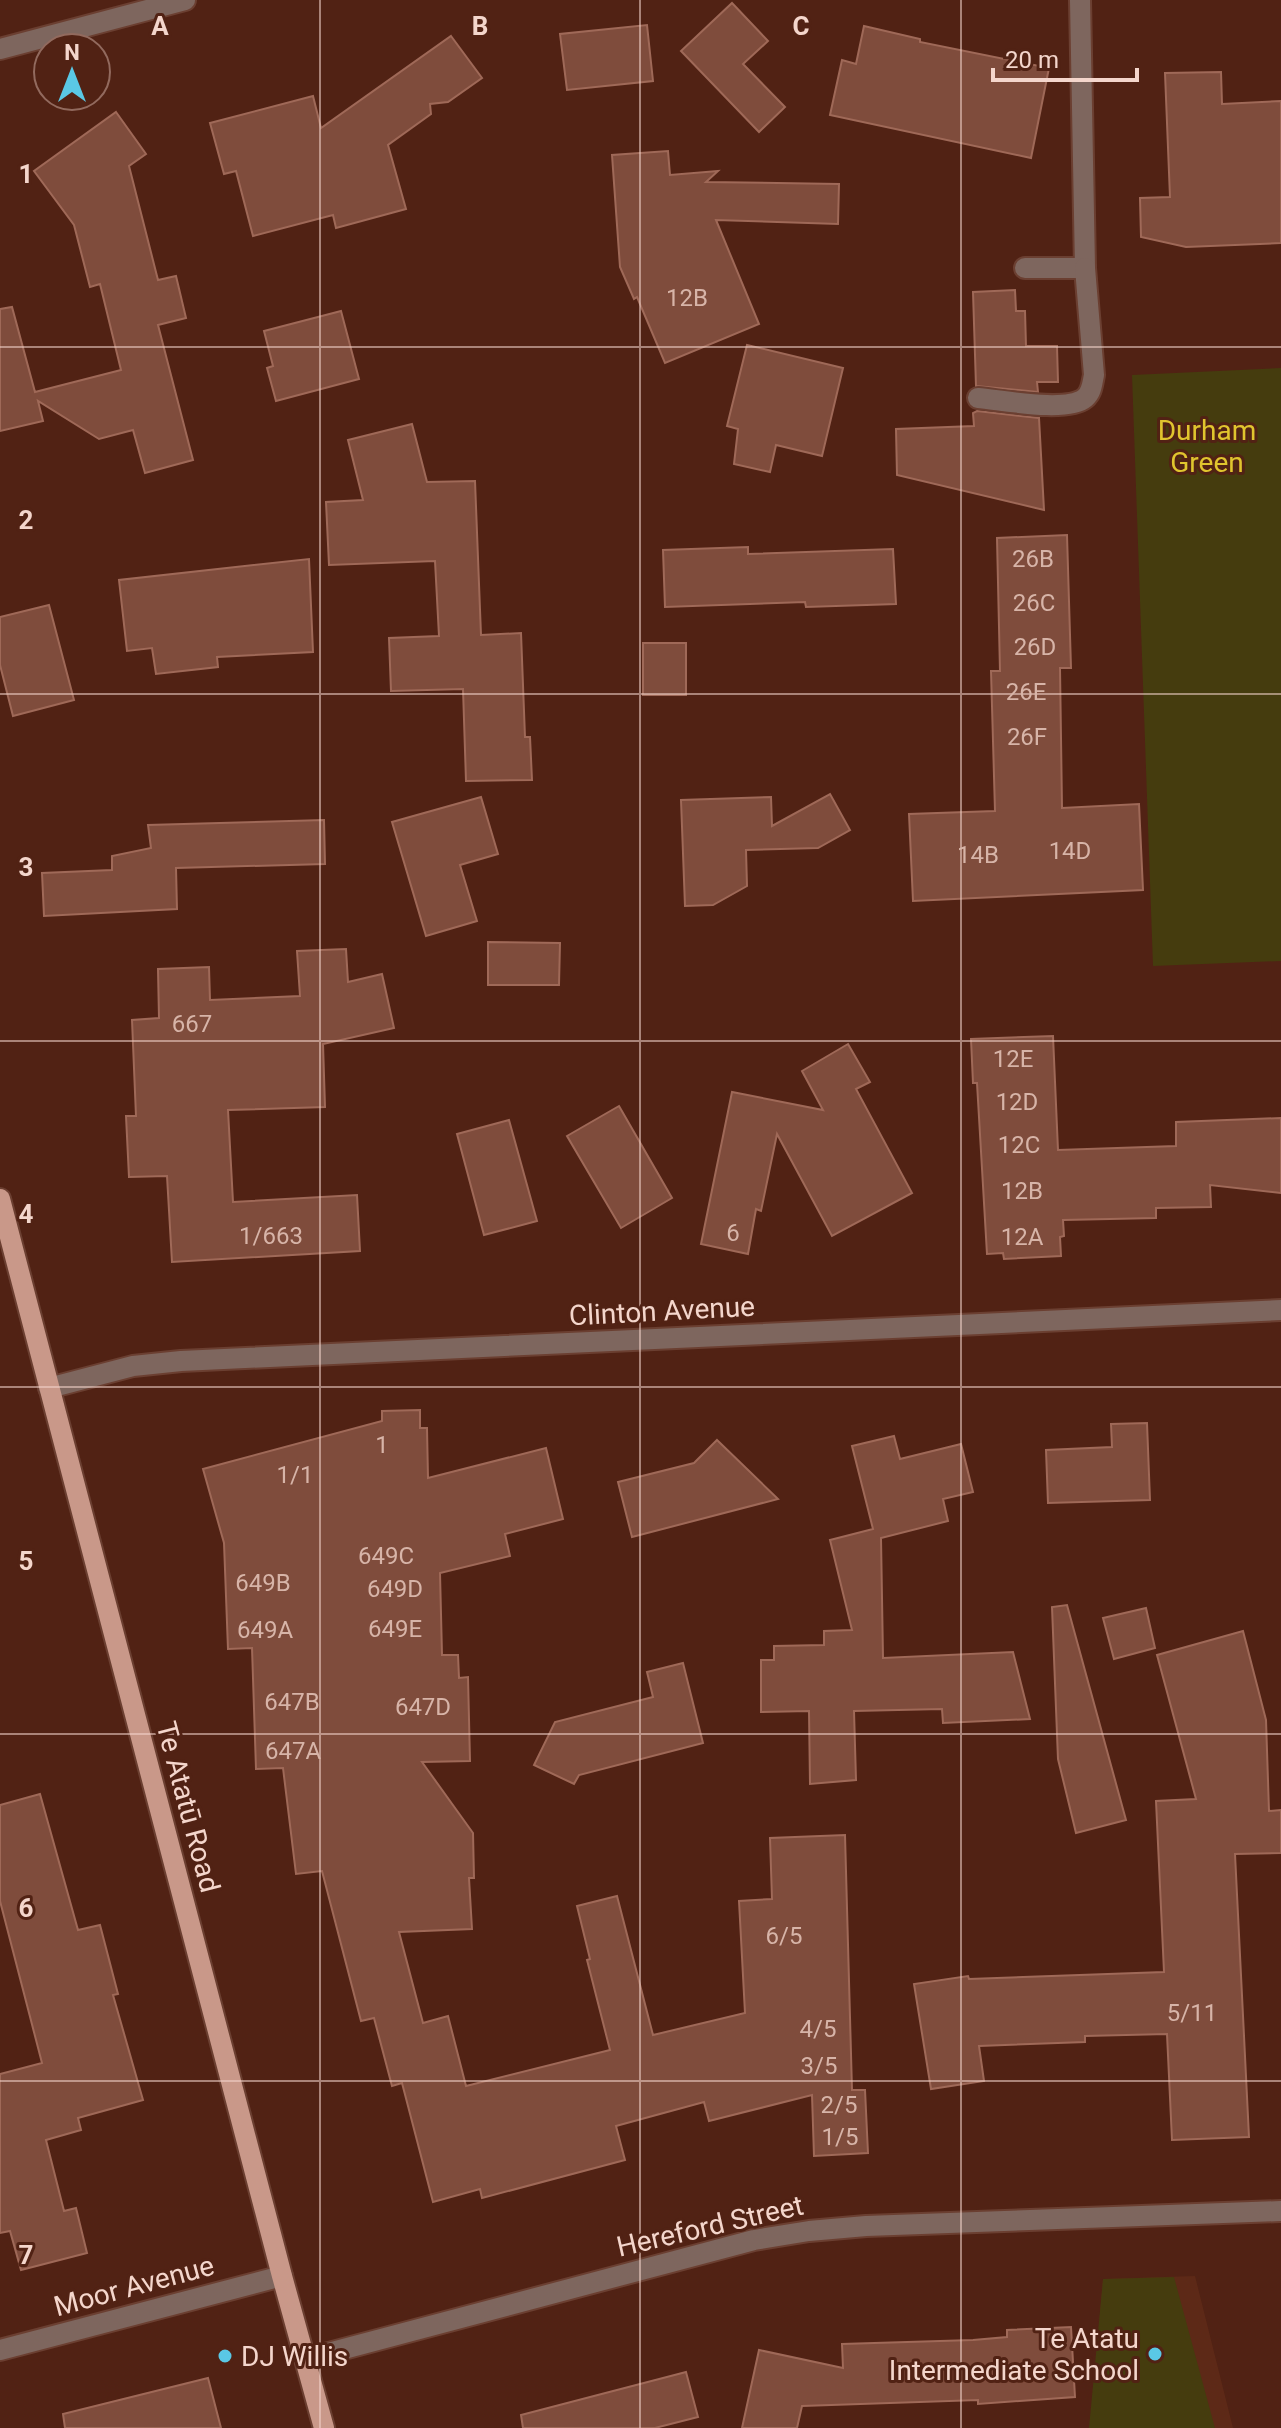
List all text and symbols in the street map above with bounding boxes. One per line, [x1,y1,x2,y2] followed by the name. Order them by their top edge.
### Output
[151,11,169,41] text: A
[472,11,488,41] text: B
[792,11,810,41] text: C
[32,32,112,112] north arrow
[993,32,1137,82] scale bar
[64,40,80,65] text: N
[1005,46,1059,74] text: 20 m
[19,159,33,189] text: 1
[666,284,708,312] house number: 12B
[1158,414,1256,479] park label: Durham Green
[19,505,33,535] text: 2
[1012,545,1054,573] house number: 26B
[1013,589,1055,617] house number: 26C
[1014,633,1056,661] house number: 26D
[1006,678,1046,706] house number: 26E
[1007,723,1047,751] house number: 26F
[1049,837,1091,865] house number: 14D
[957,841,999,869] house number: 14B
[19,852,33,882] text: 3
[172,1010,212,1038] house number: 667
[993,1045,1033,1073] house number: 12E
[996,1088,1038,1116] house number: 12D
[998,1131,1040,1159] house number: 12C
[1001,1177,1043,1205] house number: 12B
[19,1199,34,1229] text: 4
[726,1219,740,1247] house number: 6
[239,1222,303,1250] house number: 1/663
[1001,1223,1044,1251] house number: 12A
[568,1290,756,1332] street label: Clinton Avenue
[375,1431,389,1459] house number: 1
[277,1461,313,1489] house number: 1/1
[358,1542,414,1570] house number: 649C
[19,1546,33,1576] text: 5
[235,1569,291,1597] house number: 649B
[367,1575,423,1603] house number: 649D
[368,1615,422,1643] house number: 649E
[237,1616,293,1644] house number: 649A
[264,1688,320,1716] house number: 647B
[395,1693,451,1721] house number: 647D
[149,1718,227,1896] street label: Te Atatū Road
[265,1737,321,1765] house number: 647A
[19,1893,34,1923] text: 6
[766,1922,802,1950] house number: 6/5
[1167,1999,1217,2027] house number: 5/11
[800,2015,836,2043] house number: 4/5
[801,2052,837,2080] house number: 3/5
[821,2091,857,2119] house number: 2/5
[822,2123,858,2151] house number: 1/5
[614,2189,806,2263] street label: Hereford Street
[19,2240,33,2270] text: 7
[50,2249,218,2323] street label: Moor Avenue
[889,2322,1139,2387] place label: Te Atatu Intermediate School
[241,2340,348,2373] place label: DJ Willis
[1146,2345,1164,2363] marker: Te Atatu Intermediate School
[216,2347,234,2365] marker: DJ Willis

